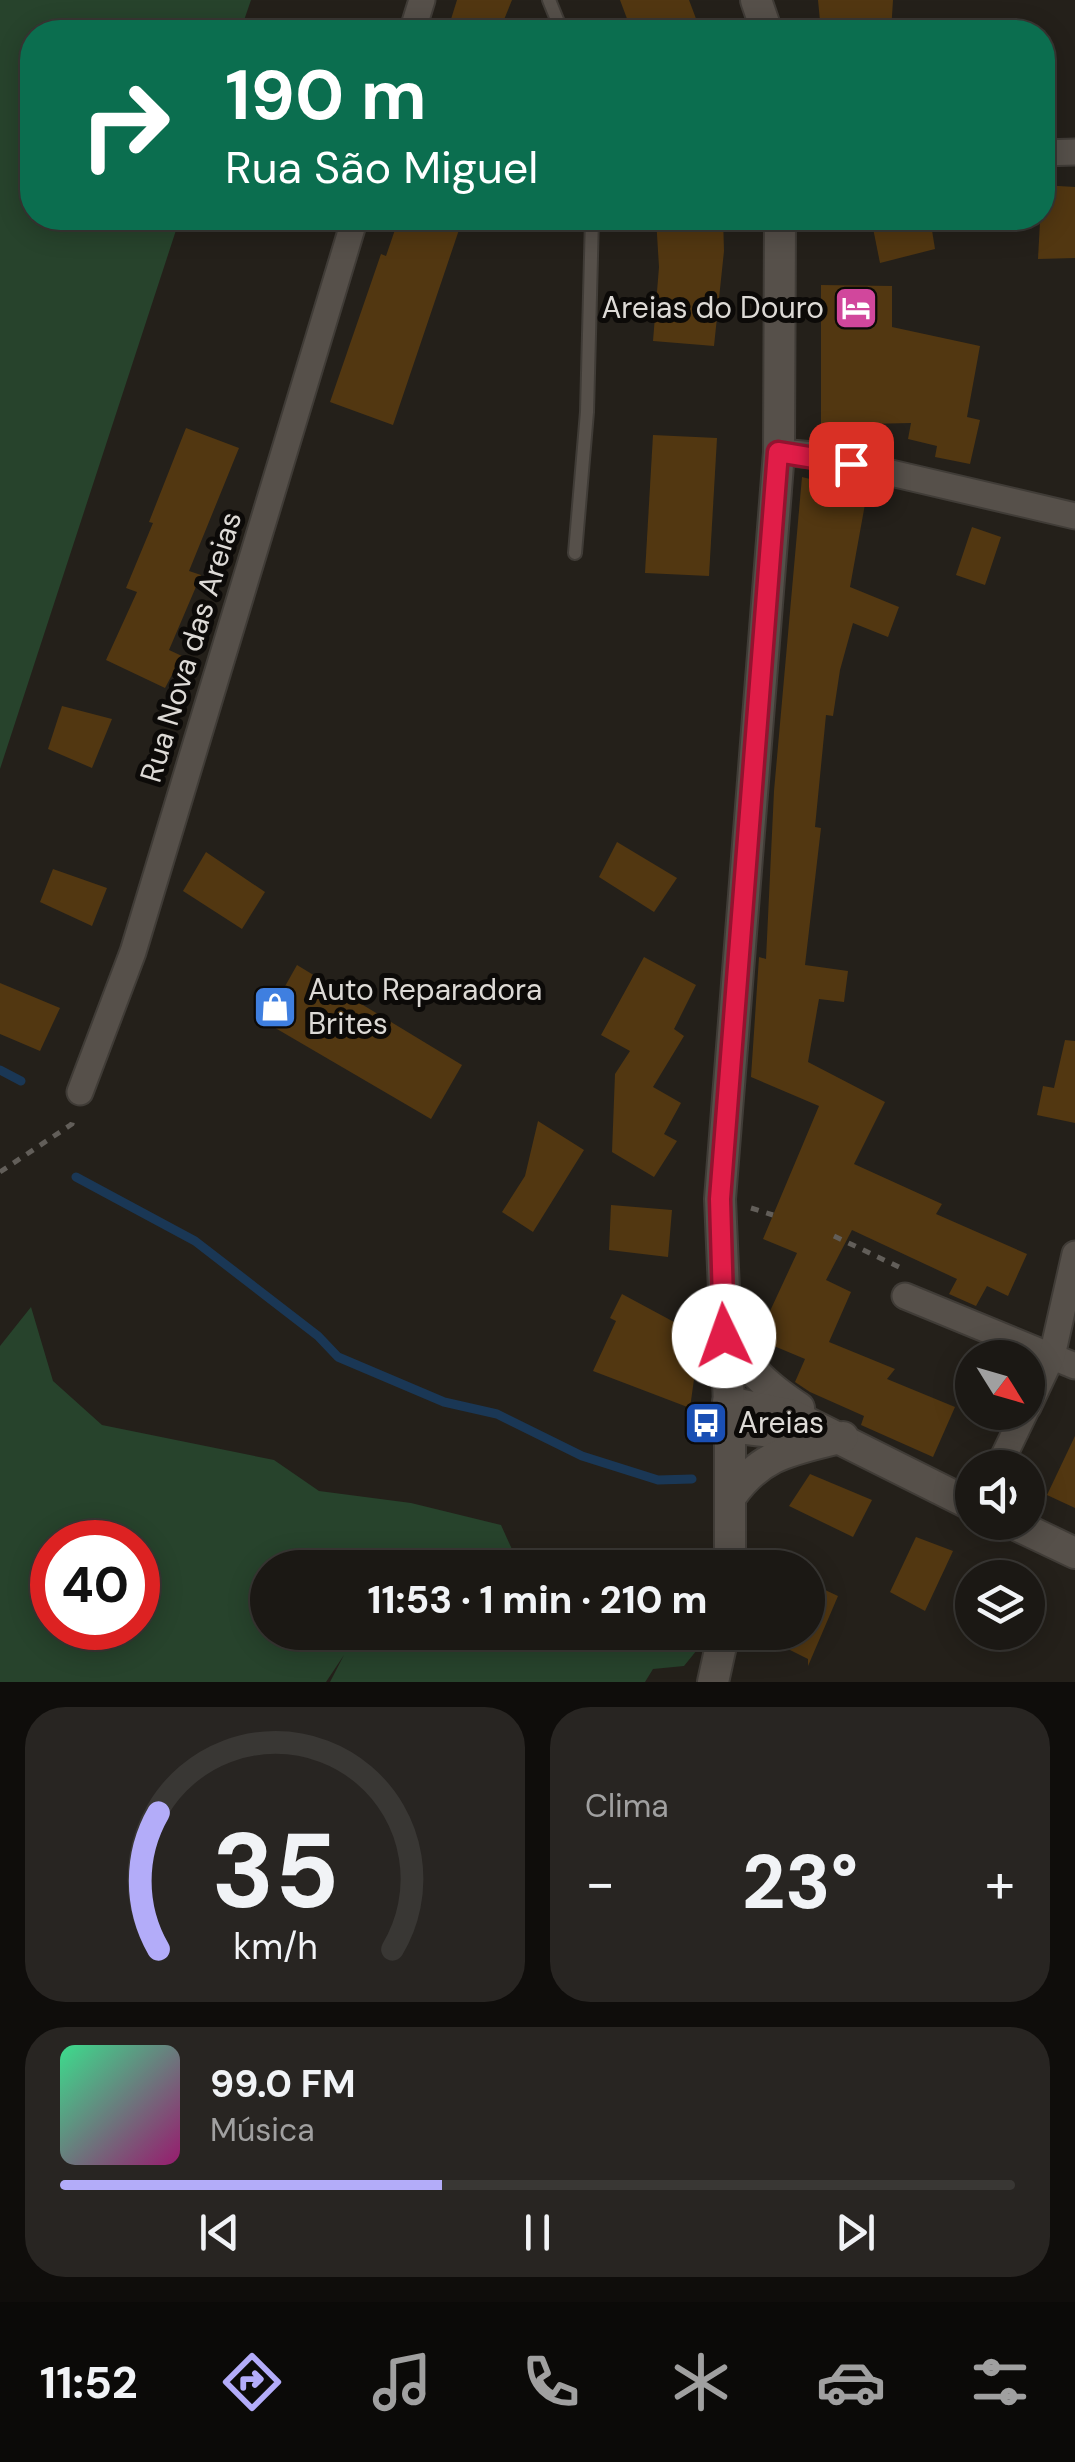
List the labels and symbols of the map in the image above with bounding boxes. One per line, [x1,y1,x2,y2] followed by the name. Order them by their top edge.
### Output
[833,285,879,331] hotel icon: Areias do Douro
[601,288,824,327] place label: Areias do Douro
[809,422,894,507] pin
[131,507,250,787] street label: Rua Nova das Areias
[308,970,542,1043] place label: Auto Reparadora Brites
[252,984,298,1030] shop icon: Auto Reparadora Brites
[672,1284,776,1388] position arrow
[955,1340,1045,1430] north arrow
[683,1400,729,1446] bus stop icon: Areias
[738,1403,824,1442] place label: Areias
[30,1520,160,1650] speed limit sign: 40

